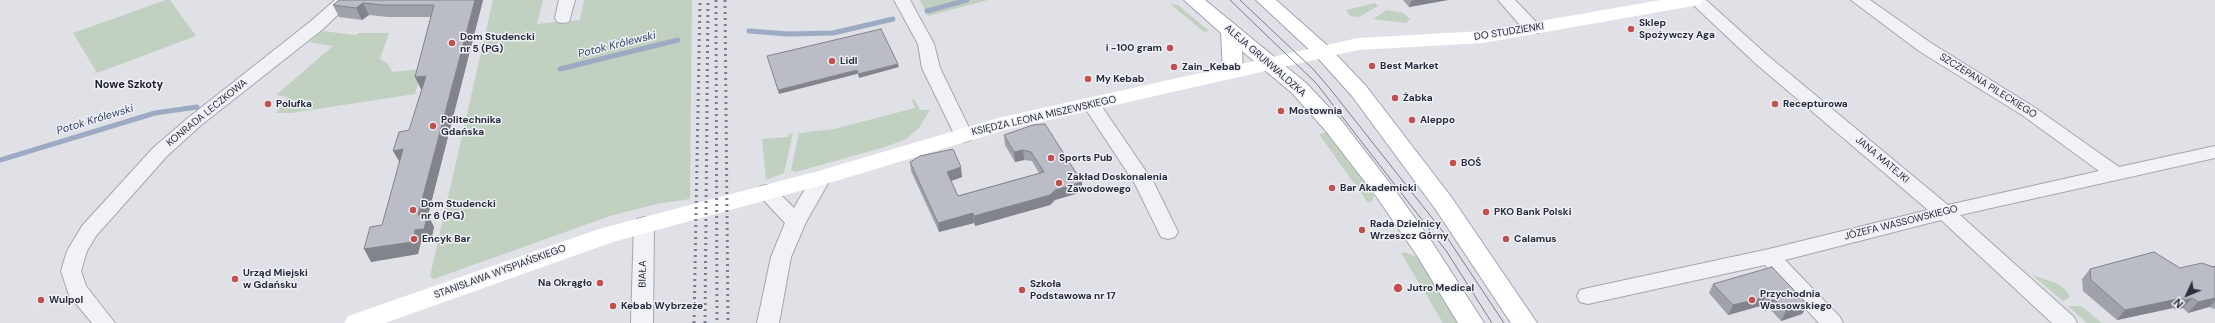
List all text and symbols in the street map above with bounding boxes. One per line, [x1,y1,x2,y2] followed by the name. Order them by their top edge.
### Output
[1639,17,1715,40] place label: Sklep Spożywczy Aga
[1473,21,1545,43] street label: DO STUDZIENKI
[1222,22,1308,100] street label: ALEJA GRUNWALDZKA
[1626,24,1636,34] marker: Sklep Spożywczy Aga
[577,29,657,61] water label: Potok Królewski
[460,31,535,54] place label: Dom Studencki nr 5 (PG)
[447,38,457,48] marker: Dom Studencki nr 5 (PG)
[1106,42,1162,54] place label: i -100 gram
[1165,43,1175,53] marker: i -100 gram
[1937,51,2039,121] street label: SZCZEPANA PILECKIEGO
[840,55,858,67] place label: Lidl
[827,56,837,66] marker: Lidl
[1380,60,1439,72] place label: Best Market
[1182,61,1241,73] place label: Zain_Kebab
[1367,61,1377,71] marker: Best Market
[1169,62,1179,72] marker: Zain_Kebab
[1096,73,1144,85] place label: My Kebab
[1083,74,1093,84] marker: My Kebab
[164,77,250,149] street label: KONRADA LECZKOWA
[95,78,163,92] district label: Nowe Szkoty
[1403,92,1433,104] place label: Żabka
[970,93,1118,139] street label: KSIĘDZA LEONA MISZEWSKIEGO
[1390,93,1400,103] marker: Żabka
[276,98,312,110] place label: Polufka
[1783,98,1848,110] place label: Recepturowa
[263,99,273,109] marker: Polufka
[1770,99,1780,109] marker: Recepturowa
[55,102,135,138] water label: Potok Królewski
[1289,105,1342,117] place label: Mostownia
[1276,106,1286,116] marker: Mostownia
[441,114,501,138] place label: Politechnika Gdańska
[1420,114,1455,126] place label: Aleppo
[1407,115,1417,125] marker: Aleppo
[428,121,438,131] marker: Politechnika Gdańska
[1853,134,1911,186] street label: JANA MATEJKI
[1059,152,1113,164] place label: Sports Pub
[1046,153,1056,163] marker: Sports Pub
[1461,157,1481,169] place label: BOŚ
[1448,158,1458,168] marker: BOŚ
[1067,171,1168,194] place label: Zakład Doskonalenia Zawodowego
[1054,178,1064,188] marker: Zakład Doskonalenia Zawodowego
[1340,182,1417,194] place label: Bar Akademicki
[1327,183,1337,193] marker: Bar Akademicki
[421,198,496,222] place label: Dom Studencki nr 6 (PG)
[1843,203,1959,243] street label: JÓZEFA WASSOWSKIEGO
[408,205,418,215] marker: Dom Studencki nr 6 (PG)
[1494,206,1571,218] place label: PKO Bank Polski
[1481,207,1491,217] marker: PKO Bank Polski
[1370,218,1449,242] place label: Rada Dzielnicy Wrzeszcz Górny
[1357,225,1367,235] marker: Rada Dzielnicy Wrzeszcz Górny
[422,233,471,245] place label: Encyk Bar
[1514,233,1557,245] place label: Calamus
[409,234,419,244] marker: Encyk Bar
[1501,234,1511,244] marker: Calamus
[432,243,568,301] street label: STANISŁAWA WYSPIAŃSKIEGO
[637,260,649,288] street label: BIAŁA
[243,267,308,290] place label: Urząd Miejski w Gdańsku
[230,274,240,284] marker: Urząd Miejski w Gdańsku
[2167,275,2207,315] north arrow
[538,277,592,289] place label: Na Okrągło
[595,278,605,288] marker: Na Okrągło
[1030,278,1116,302] place label: Szkoła Podstawowa nr 17
[1392,282,1404,294] marker: Jutro Medical
[1407,282,1474,294] place label: Jutro Medical
[1017,285,1027,295] marker: Szkoła Podstawowa nr 17
[1760,288,1832,312] place label: Przychodnia Wassowskiego
[49,294,83,306] place label: Wulpol
[36,295,46,305] marker: Wulpol
[1747,295,1757,305] marker: Przychodnia Wassowskiego
[2171,296,2186,311] text: N
[621,300,703,312] place label: Kebab Wybrzeże
[608,301,618,311] marker: Kebab Wybrzeże

